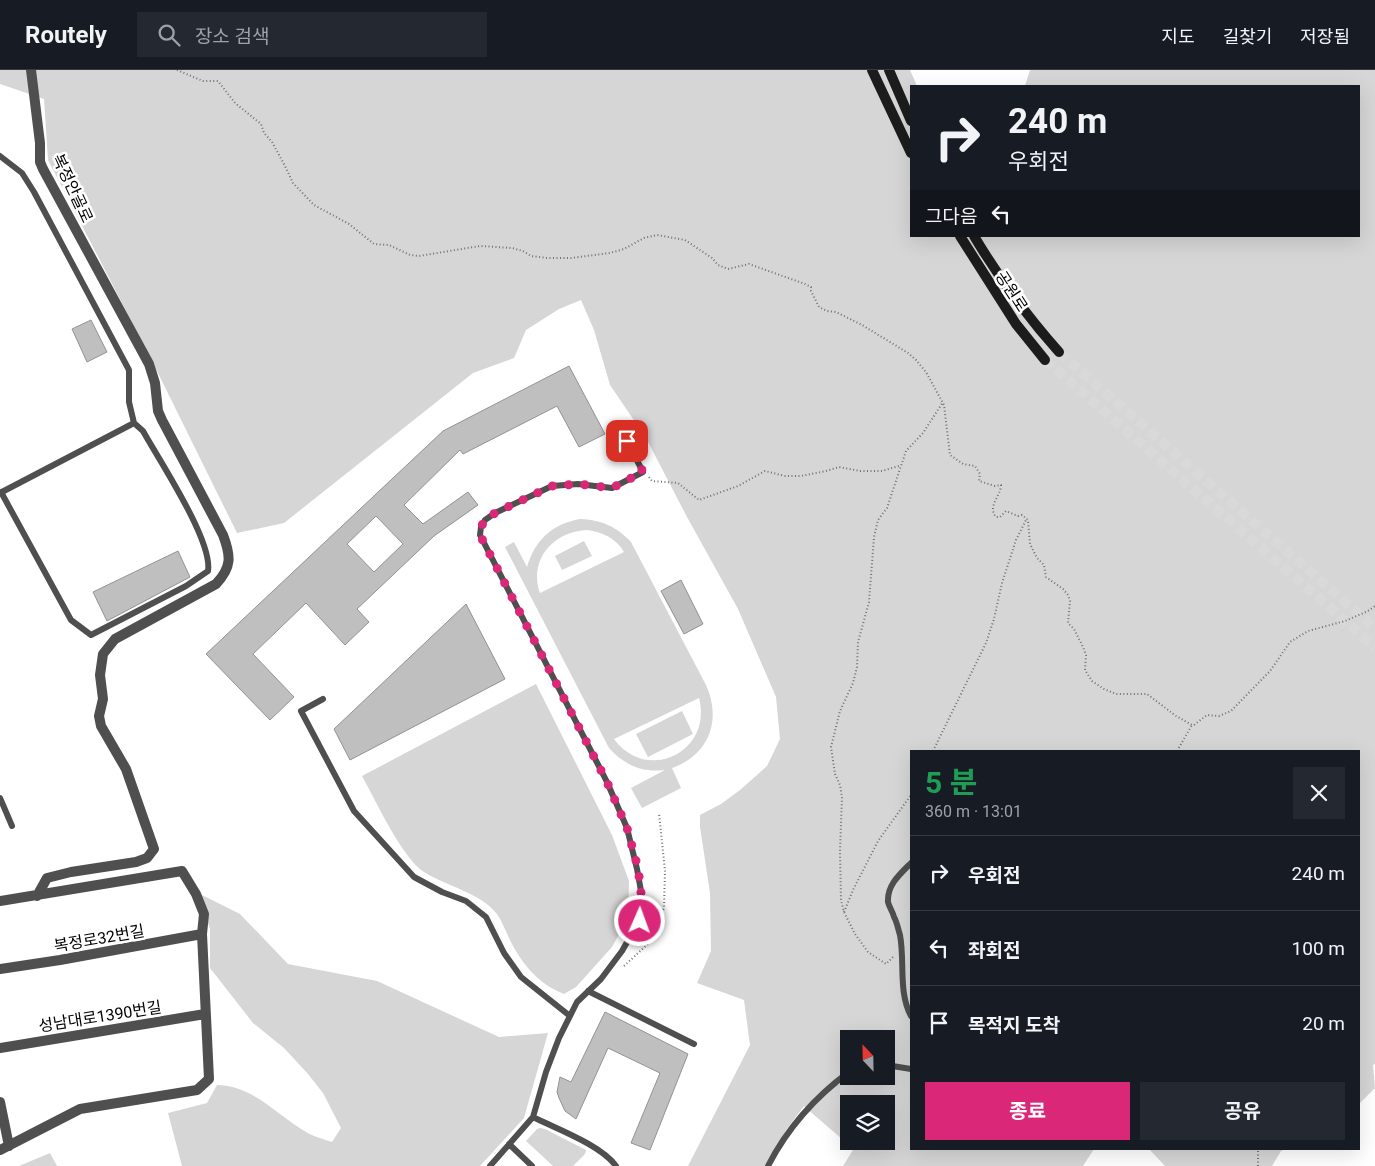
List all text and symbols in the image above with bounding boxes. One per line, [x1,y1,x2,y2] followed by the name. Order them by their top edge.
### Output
[137,12,487,57] search box
[25,21,107,49] text: Routely
[155,21,183,49] icon: search
[195,25,270,48] text: 장소 검색
[1162,26,1195,47] text: 지도
[1223,26,1272,47] text: 길찾기
[1300,26,1350,47] text: 저장됨
[1008,101,1107,142] text: 240 m
[925,105,990,170] icon: right
[1008,149,1069,174] text: 우회전
[48,151,97,226] street label: 복정안골로
[987,200,1015,228] icon: left
[925,205,977,228] text: 그다음
[992,268,1032,315] street label: 공원로
[606,420,648,462] pin
[613,427,641,455] icon: arrive
[925,765,977,800] text: 5 분
[1293,767,1345,819] button: close
[925,802,1022,821] text: 360 m · 13:01
[925,859,953,887] icon: right
[1292,862,1345,885] text: 240 m
[968,864,1020,887] text: 우회전
[613,894,665,946] position arrow
[52,921,146,956] street label: 복정로32번길
[925,934,953,962] icon: left
[1292,937,1345,960] text: 100 m
[968,939,1020,962] text: 좌회전
[37,997,163,1036] street label: 성남대로1390번길
[925,1009,953,1037] icon: arrive
[1302,1012,1345,1035] text: 20 m
[968,1014,1060,1037] text: 목적지 도착
[840,1030,895,1085] north arrow
[840,1030,895,1150] map controls
[925,1082,1130,1140] button: 종료
[1140,1082,1345,1140] button: 공유
[840,1095,895,1150] button: layers

